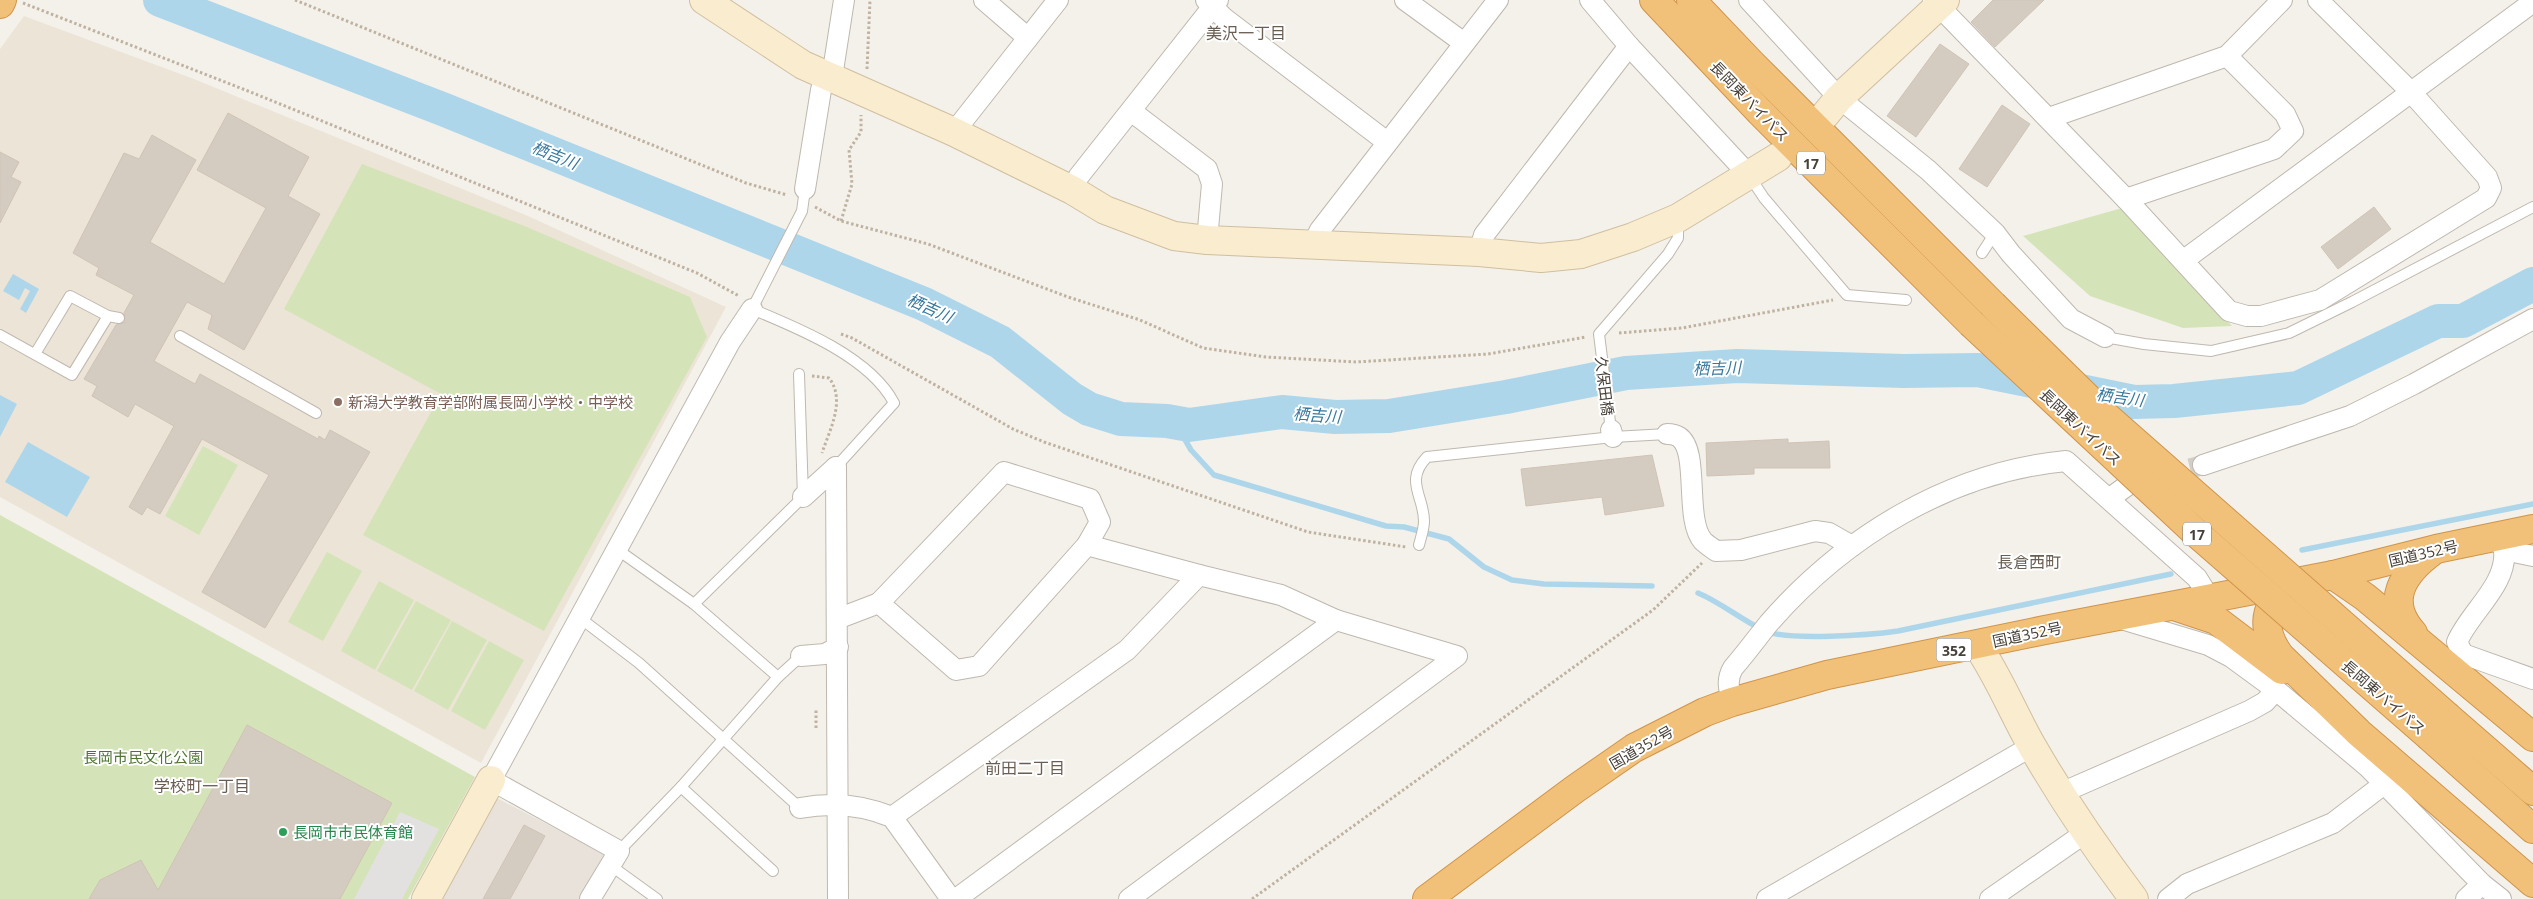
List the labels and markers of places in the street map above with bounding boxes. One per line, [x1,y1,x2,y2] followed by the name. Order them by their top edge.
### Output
[348,392,633,412] place label: 新潟大学教育学部附属長岡小学校・中学校
[332,396,344,408] marker: 新潟大学教育学部附属長岡小学校・中学校
[293,822,413,842] place label: 長岡市市民体育館
[277,826,289,838] marker: 長岡市市民体育館

